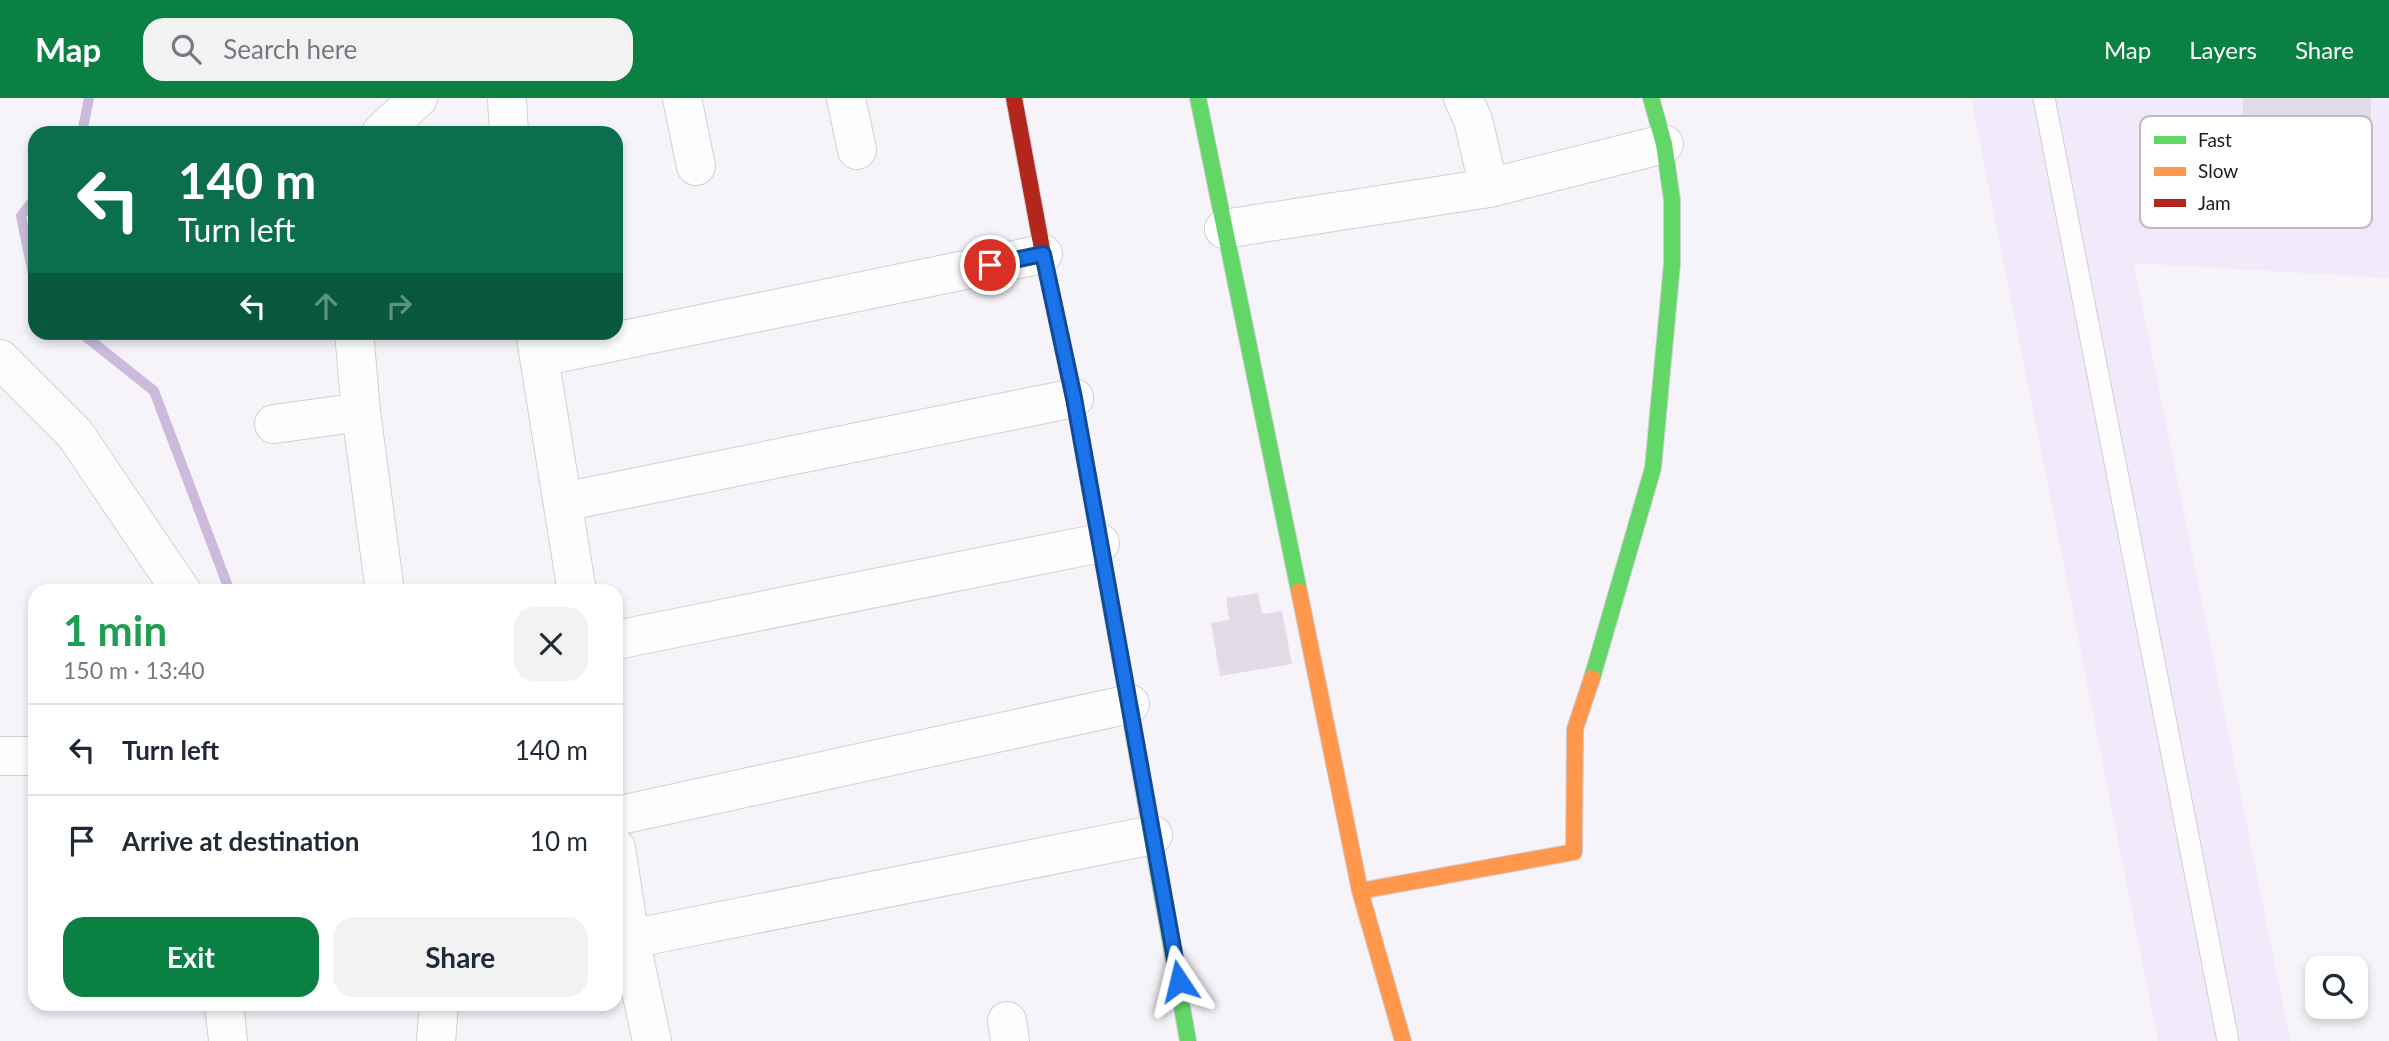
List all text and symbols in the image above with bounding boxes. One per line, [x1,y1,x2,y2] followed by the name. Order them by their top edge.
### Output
[143,18,633,81] search box
[35,29,101,69] text: Map
[167,30,205,68] icon: search
[223,33,357,65] text: Search here
[2104,35,2151,64] text: Map
[2189,35,2257,64] text: Layers
[2295,35,2354,64] text: Share
[2140,116,2372,228] legend
[2198,128,2232,151] text: Fast
[178,151,316,209] text: 140 m
[63,154,154,245] icon: left
[2198,159,2238,182] text: Slow
[2198,191,2231,214] text: Jam
[178,210,295,249] text: Turn left
[960,235,1020,295] pin
[971,246,1009,284] icon: arrive
[234,287,272,325] icon: left
[307,287,345,325] icon: ahead
[380,287,418,325] icon: right
[63,605,167,655] text: 1 min
[514,607,588,681] button: close
[63,656,205,684] text: 150 m · 13:40
[63,731,101,769] icon: left
[122,734,219,766] text: Turn left
[515,734,588,766] text: 140 m
[63,822,101,860] icon: arrive
[122,825,359,857] text: Arrive at destination
[530,825,588,857] text: 10 m
[63,917,319,997] button: Exit
[333,917,588,997] button: Share
[1142,944,1216,1018] position arrow
[2305,956,2368,1019] map controls
[2305,956,2368,1019] button: search

